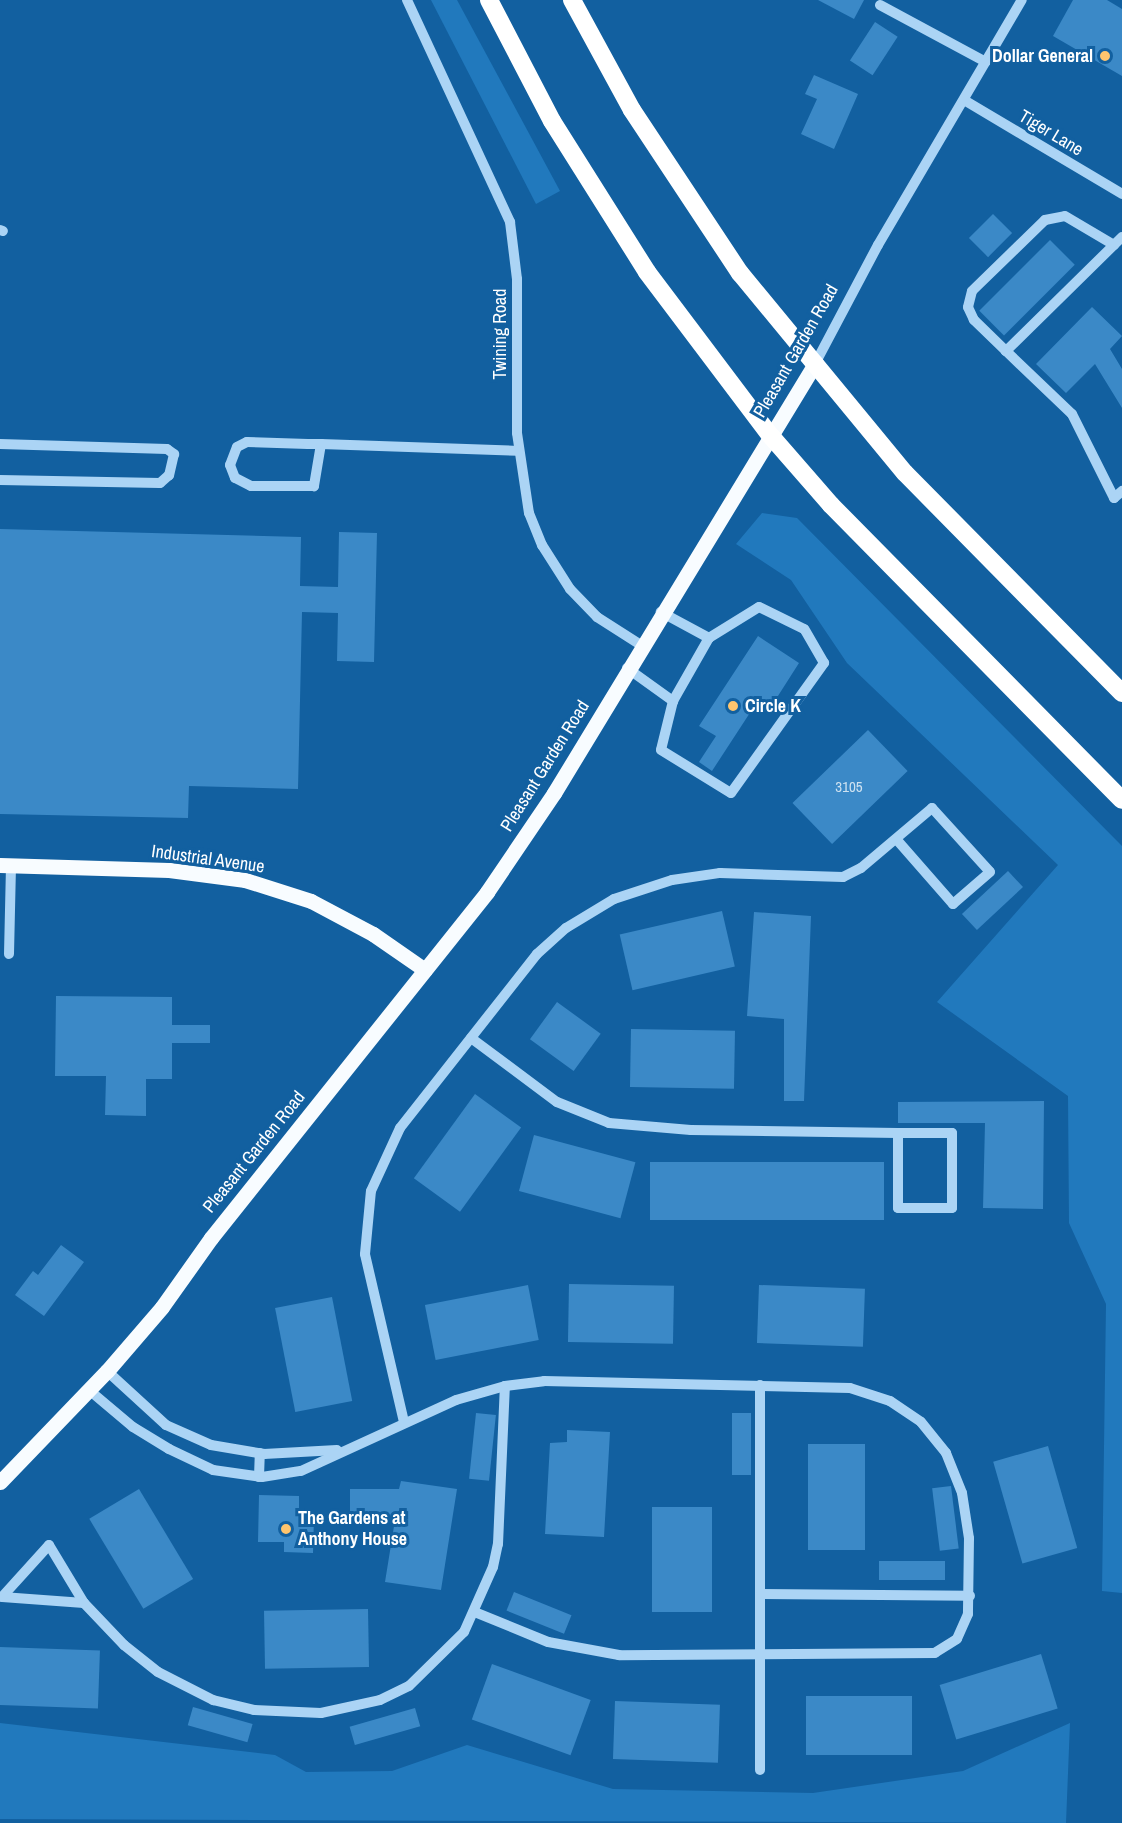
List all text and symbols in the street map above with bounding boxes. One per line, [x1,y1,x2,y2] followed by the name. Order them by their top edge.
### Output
[992,45,1093,67] place label: Dollar General
[1098,49,1112,63] marker: Dollar General
[1015,105,1087,161] street label: Tiger Lane
[749,281,843,421] street label: Pleasant Garden Road
[489,288,511,380] street label: Twining Road
[745,695,801,717] place label: Circle K
[496,697,594,835] street label: Pleasant Garden Road
[726,699,740,713] marker: Circle K
[835,778,863,796] house number: 3105
[150,840,266,878] street label: Industrial Avenue
[198,1087,310,1217] street label: Pleasant Garden Road
[298,1508,407,1550] place label: The Gardens at Anthony House
[279,1522,293,1536] marker: The Gardens at Anthony House

